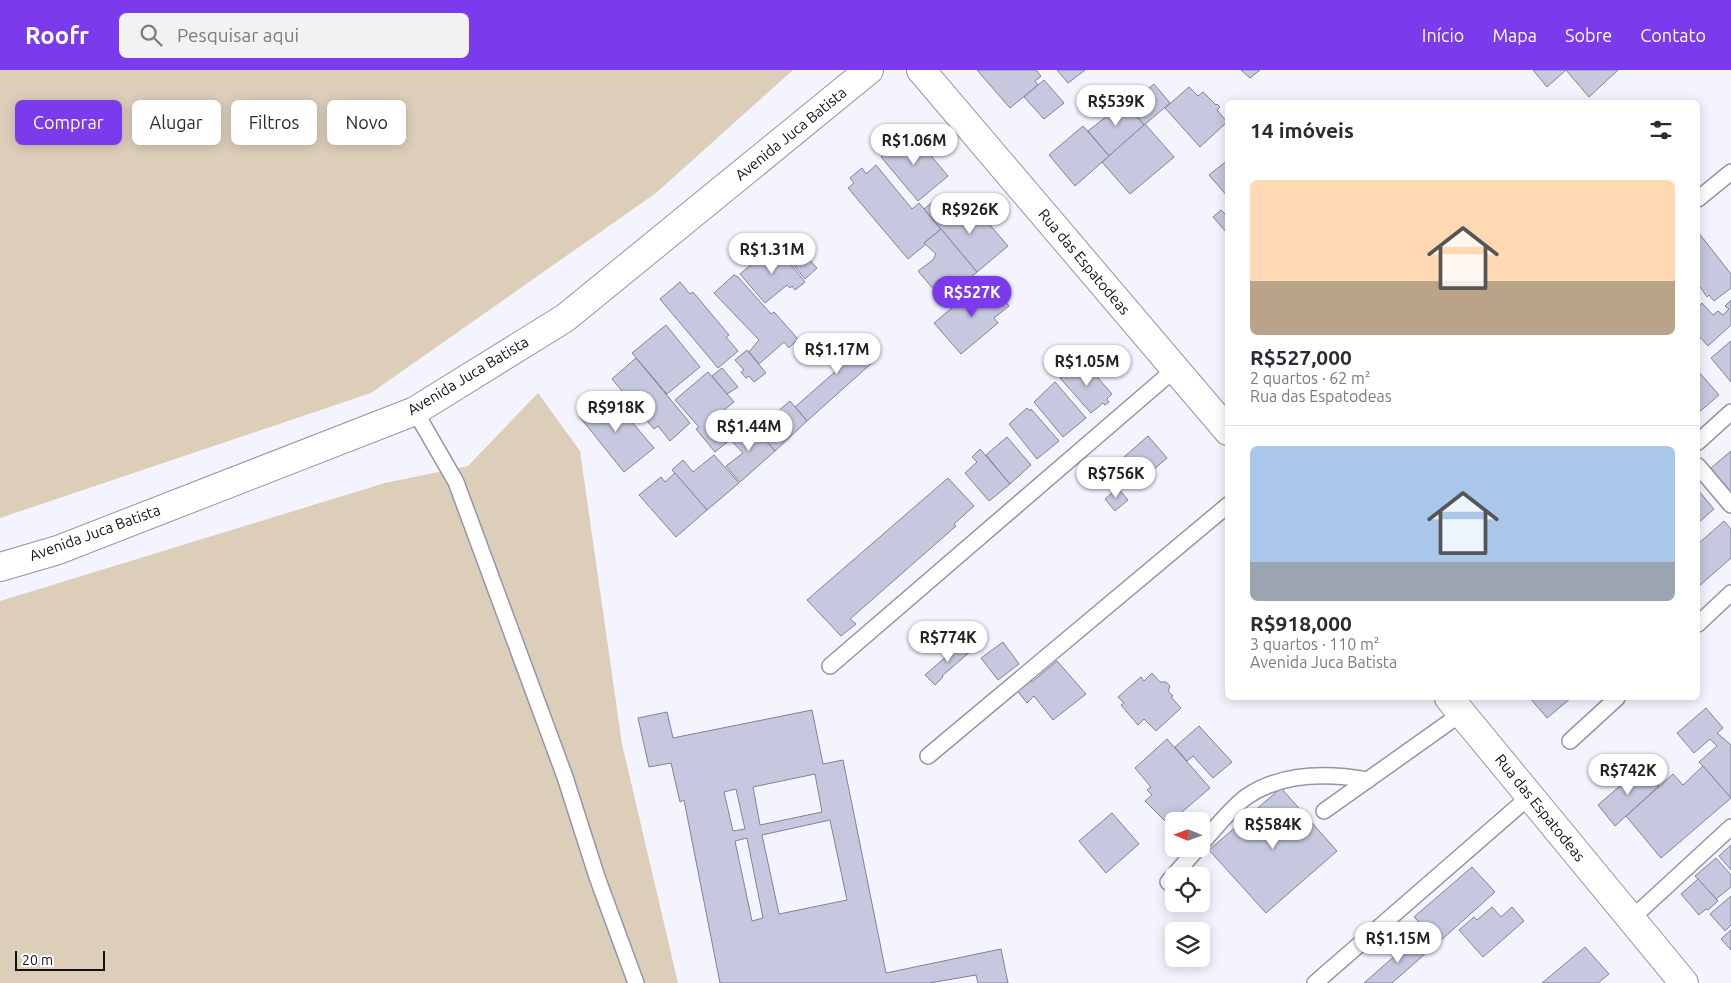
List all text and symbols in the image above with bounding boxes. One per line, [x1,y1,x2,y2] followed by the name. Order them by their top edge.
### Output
[119,13,469,58] search box
[137,21,165,49] icon: search
[25,22,89,49] text: Roofr
[177,24,299,46] text: Pesquisar aqui
[1422,25,1464,45] text: Início
[1492,25,1537,45] text: Mapa
[1565,25,1612,45] text: Sobre
[1640,25,1706,45] text: Contato
[732,84,850,184] street label: Avenida Juca Batista
[1075,85,1157,127] pin: R$539K
[1087,92,1145,110] text: R$539K
[15,100,122,145] chip: Comprar
[132,100,221,145] chip: Alugar
[231,100,317,145] chip: Filtros
[327,100,406,145] chip: Novo
[1647,116,1675,144] icon: filters
[1250,118,1354,142] text: 14 imóveis
[868,124,960,166] pin: R$1.06M
[882,131,946,149] text: R$1.06M
[929,192,1011,235] pin: R$926K
[941,200,999,218] text: R$926K
[1035,205,1134,318] street label: Rua das Espatodeas
[1418,213,1508,303] icon: home
[726,232,818,275] pin: R$1.31M
[740,240,804,258] text: R$1.31M
[931,276,1013,318] pin: R$527K
[943,283,1001,301] text: R$527K
[791,332,883,375] pin: R$1.17M
[404,333,531,418] street label: Avenida Juca Batista
[805,340,869,358] text: R$1.17M
[1041,344,1133,387] pin: R$1.05M
[1250,345,1352,369] text: R$527,000
[1055,352,1119,370] text: R$1.05M
[1250,369,1371,387] text: 2 quartos · 62 m²
[1250,387,1392,405] text: Rua das Espatodeas
[575,390,657,433] pin: R$918K
[587,398,645,416] text: R$918K
[703,410,795,452] pin: R$1.44M
[717,417,781,435] text: R$1.44M
[1075,456,1157,499] pin: R$756K
[1087,464,1145,482] text: R$756K
[1418,478,1508,568] icon: home
[27,501,163,564] street label: Avenida Juca Batista
[1250,611,1352,635] text: R$918,000
[907,620,989,663] pin: R$774K
[919,628,977,646] text: R$774K
[1250,635,1380,653] text: 3 quartos · 110 m²
[1250,653,1397,671] text: Avenida Juca Batista
[1492,751,1589,865] street label: Rua das Espatodeas
[1587,754,1669,796] pin: R$742K
[1599,761,1657,779] text: R$742K
[1232,808,1314,850] pin: R$584K
[1165,812,1210,858] north arrow
[1165,812,1210,967] map controls
[1244,815,1302,833] text: R$584K
[1165,867,1210,912] button: locate
[1165,922,1210,967] button: layers
[1352,922,1444,964] pin: R$1.15M
[1366,929,1430,947] text: R$1.15M
[15,948,105,971] scale bar
[22,952,53,968] text: 20 m

